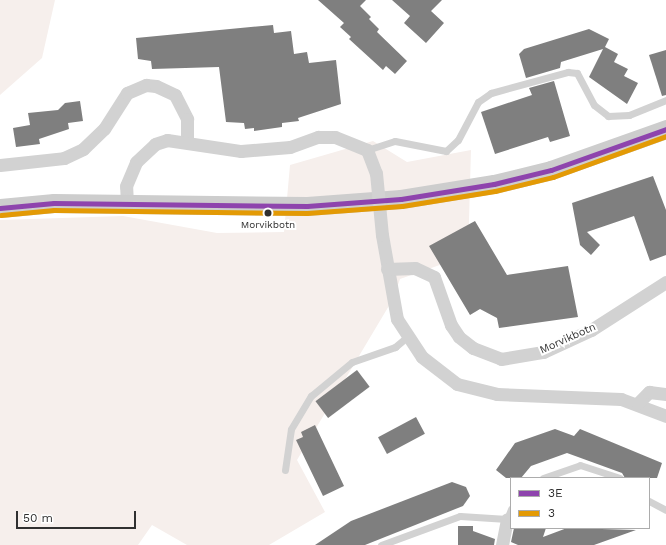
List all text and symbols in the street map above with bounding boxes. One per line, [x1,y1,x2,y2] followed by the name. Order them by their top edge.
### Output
[263,208,273,218] marker: Morvikbotn
[241,219,295,231] place label: Morvikbotn
[538,321,598,357] street label: Morvikbotn
[510,477,650,529] legend
[548,486,563,500] text: 3E
[18,503,138,529] scale bar
[548,506,555,520] text: 3
[23,511,53,525] text: 50 m

